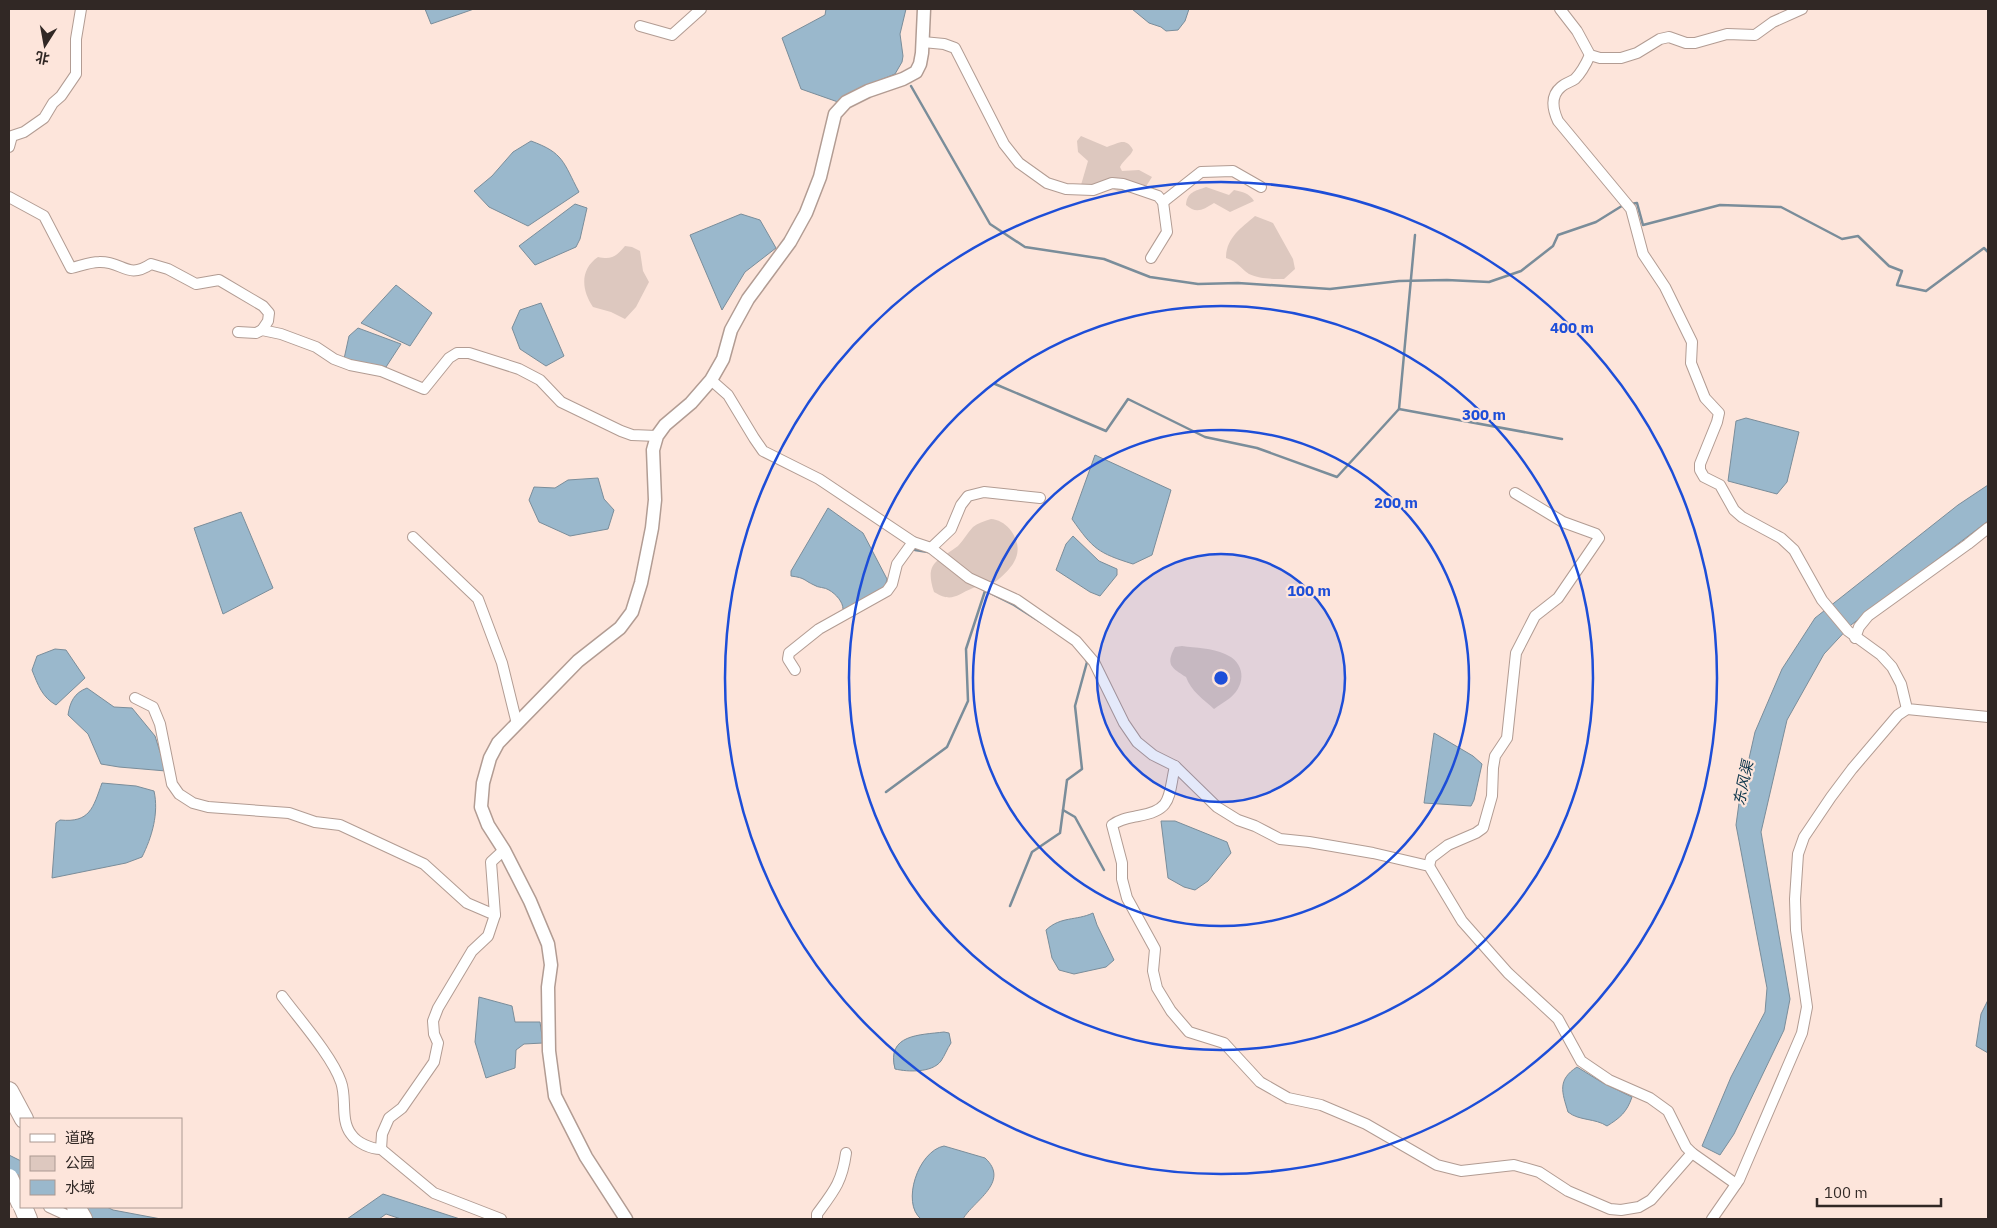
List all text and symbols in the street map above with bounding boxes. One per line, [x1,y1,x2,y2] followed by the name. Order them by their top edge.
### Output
[20,20,70,70] north arrow
[34,48,51,68] text: 北
[1550,318,1594,337] text: 400 m
[1462,405,1506,424] text: 300 m
[1374,493,1418,512] text: 200 m
[1287,581,1331,600] text: 100 m
[1212,669,1230,687] centre of rings
[1729,757,1757,807] water label: 东风渠
[20,1118,182,1208] legend
[65,1128,95,1147] text: 道路
[65,1153,95,1172] text: 公园
[1817,1176,1941,1208] scale bar
[65,1178,95,1197] text: 水域
[1824,1183,1868,1202] text: 100 m

